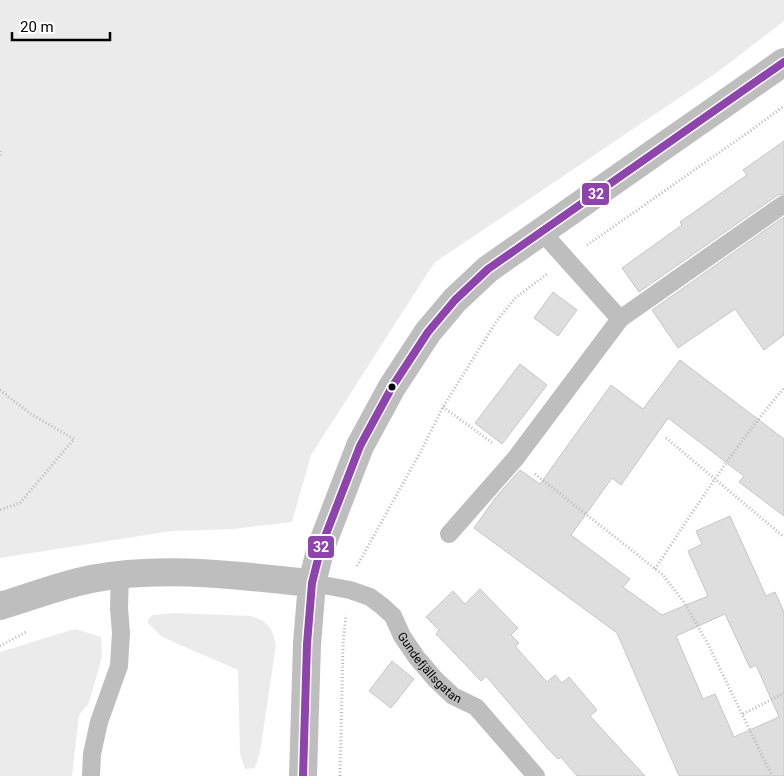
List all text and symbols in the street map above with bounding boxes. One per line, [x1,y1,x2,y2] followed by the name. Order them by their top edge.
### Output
[12,10,110,42] scale bar
[20,18,54,36] text: 20 m
[581,182,610,206] line badge: 32
[588,186,604,202] text: 32
[387,382,397,392] unlabelled marker
[307,535,335,559] line badge: 32
[313,539,329,555] text: 32
[395,630,464,706] street label: Gundefjällsgatan

